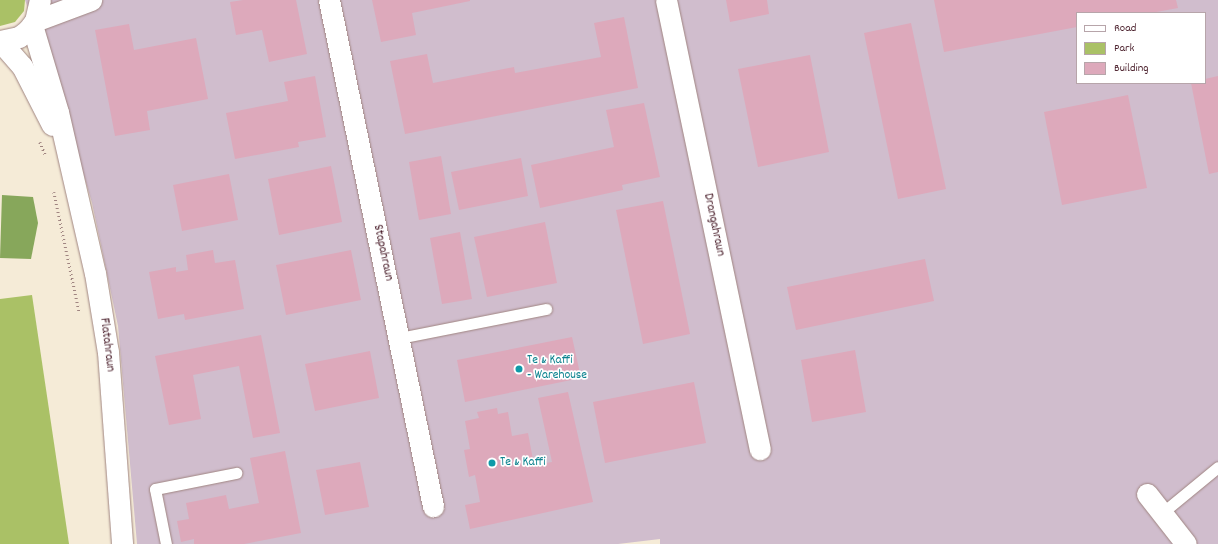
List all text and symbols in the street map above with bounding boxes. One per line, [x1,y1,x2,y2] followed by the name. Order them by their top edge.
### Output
[1076,12,1206,84] legend
[1114,20,1136,37] text: Road
[1114,40,1134,57] text: Park
[1114,60,1149,77] text: Building
[699,192,727,258] street label: Drangahraun
[368,223,396,283] street label: Stapahraun
[95,317,117,373] street label: Flatahraun
[527,354,587,385] place label: Te & Kaffi - Warehouse
[514,364,524,374] marker: Te & Kaffi - Warehouse
[500,455,546,471] place label: Te & Kaffi
[487,458,497,468] marker: Te & Kaffi

